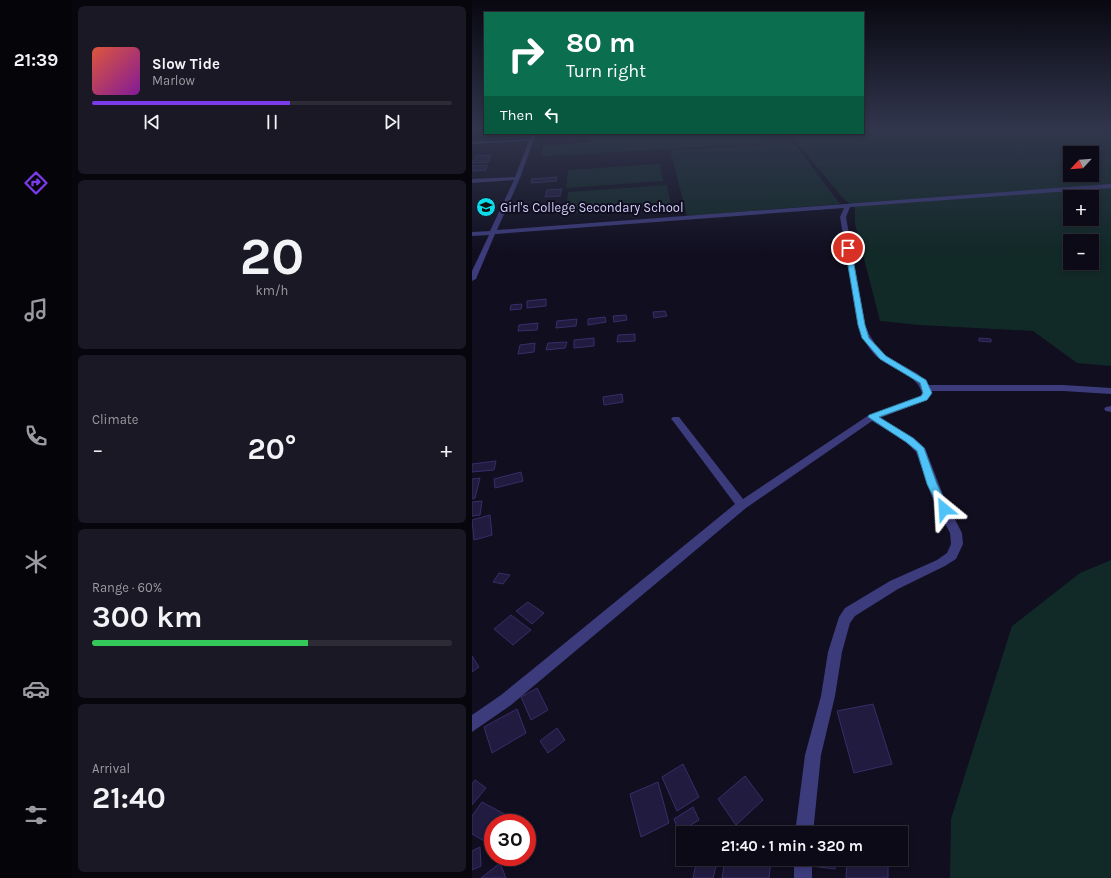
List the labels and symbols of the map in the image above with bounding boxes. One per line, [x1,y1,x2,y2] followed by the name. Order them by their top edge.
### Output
[1063,146,1099,182] north arrow
[475,196,497,218] school or university icon: Girl's College Secondary School
[500,200,684,215] place label: Girl's College Secondary School
[831,231,865,265] pin
[923,488,965,530] position arrow
[484,814,536,866] speed limit sign: 30

